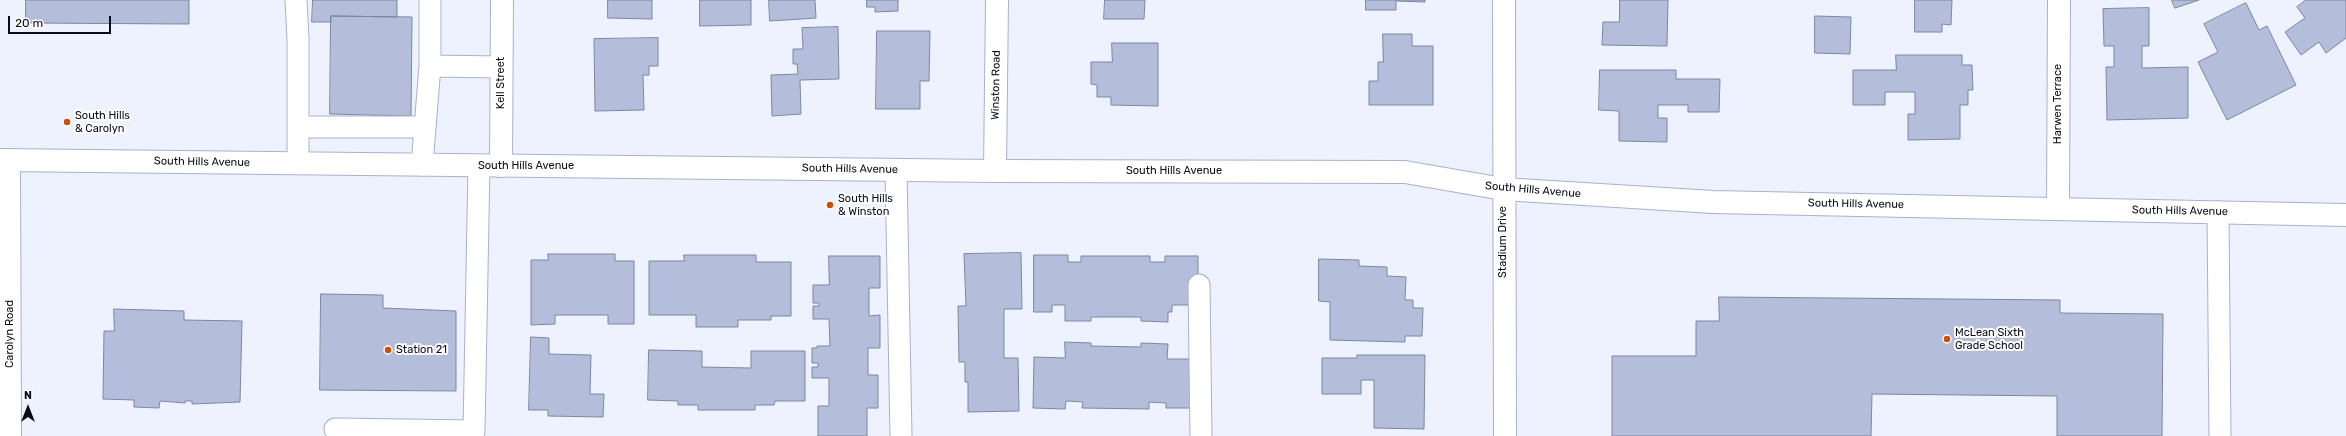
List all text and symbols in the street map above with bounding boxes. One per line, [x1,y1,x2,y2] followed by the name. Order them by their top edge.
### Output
[10,8,113,34] scale bar
[15,16,43,30] text: 20 m
[989,50,1003,120] street label: Winston Road
[494,57,508,109] street label: Kell Street
[2051,64,2065,144] street label: Harwen Terrace
[75,109,130,135] place label: South Hills & Carolyn
[62,117,72,127] marker: South Hills & Carolyn
[154,155,250,169] street label: South Hills Avenue
[478,159,574,173] street label: South Hills Avenue
[802,162,898,176] street label: South Hills Avenue
[1126,164,1222,178] street label: South Hills Avenue
[1485,179,1581,201] street label: South Hills Avenue
[838,192,893,218] place label: South Hills & Winston
[1808,197,1904,211] street label: South Hills Avenue
[825,200,835,210] marker: South Hills & Winston
[2132,204,2228,218] street label: South Hills Avenue
[1496,206,1510,278] street label: Stadium Drive
[3,300,17,368] street label: Carolyn Road
[1955,326,2024,352] place label: McLean Sixth Grade School
[1942,334,1952,344] marker: McLean Sixth Grade School
[396,343,447,357] place label: Station 21
[383,345,393,355] marker: Station 21
[8,388,48,428] north arrow
[24,389,32,402] text: N

